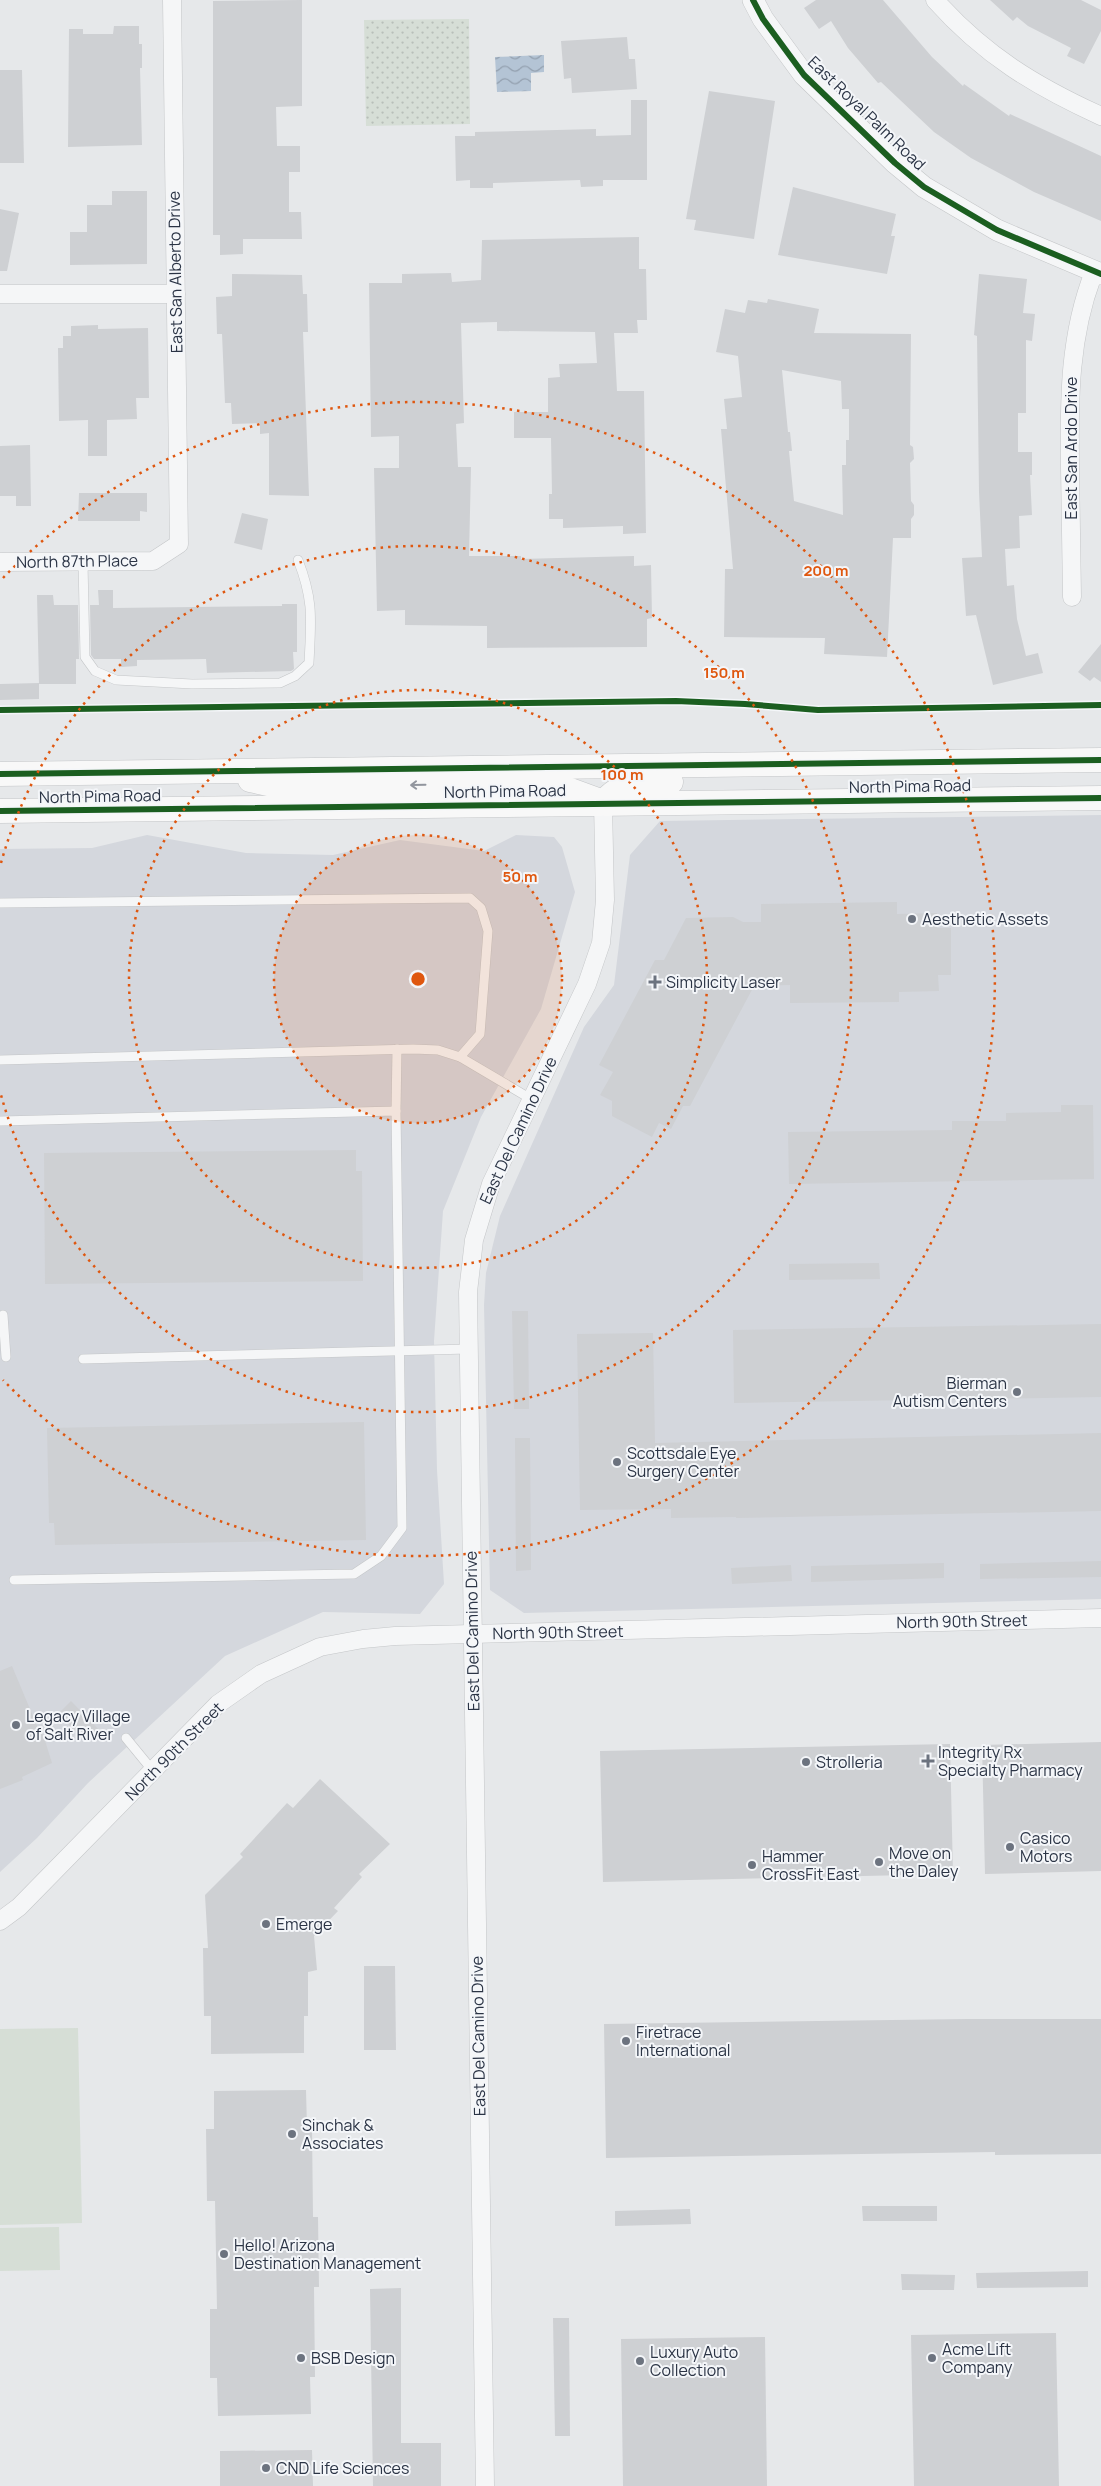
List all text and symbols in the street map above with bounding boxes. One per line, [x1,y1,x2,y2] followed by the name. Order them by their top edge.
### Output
[803,51,931,175] street label: East Royal Palm Road
[163,191,187,353] street label: East San Alberto Drive
[1060,377,1082,519] street label: East San Ardo Drive
[16,549,138,573] street label: North 87th Place
[803,560,849,581] text: 200 m
[703,662,745,683] text: 150 m
[601,764,643,785] text: 100 m
[849,774,971,798] street label: North Pima Road
[444,779,566,803] street label: North Pima Road
[411,781,427,790] one-way arrow
[39,784,161,808] street label: North Pima Road
[502,866,538,887] text: 50 m
[922,908,1048,930] place label: Aesthetic Assets
[906,913,918,925] marker: Aesthetic Assets
[409,970,427,988] centre of rings
[666,971,781,993] place label: Simplicity Laser
[648,975,662,989] marker: Simplicity Laser
[474,1053,562,1207] street label: East Del Camino Drive
[893,1372,1007,1412] place label: Bierman Autism Centers
[1011,1386,1023,1398] marker: Bierman Autism Centers
[627,1442,739,1482] place label: Scottsdale Eye Surgery Center
[611,1456,623,1468] marker: Scottsdale Eye Surgery Center
[460,1551,484,1711] street label: East Del Camino Drive
[896,1609,1028,1633] street label: North 90th Street
[492,1620,624,1644] street label: North 90th Street
[120,1697,228,1805] street label: North 90th Street
[26,1705,130,1745] place label: Legacy Village of Salt River
[10,1719,22,1731] marker: Legacy Village of Salt River
[938,1741,1083,1781] place label: Integrity Rx Specialty Pharmacy
[816,1751,883,1773] place label: Strolleria
[922,1755,934,1767] marker: Integrity Rx Specialty Pharmacy
[800,1756,812,1768] marker: Strolleria
[1020,1827,1072,1867] place label: Casico Motors
[1004,1841,1016,1853] marker: Casico Motors
[889,1842,959,1882] place label: Move on the Daley
[762,1845,859,1885] place label: Hammer CrossFit East
[873,1856,885,1868] marker: Move on the Daley
[746,1859,758,1871] marker: Hammer CrossFit East
[276,1913,332,1935] place label: Emerge
[260,1918,272,1930] marker: Emerge
[466,1956,490,2116] street label: East Del Camino Drive
[636,2021,731,2061] place label: Firetrace International
[620,2035,632,2047] marker: Firetrace International
[302,2114,383,2154] place label: Sinchak & Associates
[286,2128,298,2140] marker: Sinchak & Associates
[234,2234,421,2274] place label: Hello! Arizona Destination Management
[218,2248,230,2260] marker: Hello! Arizona Destination Management
[942,2338,1013,2378] place label: Acme Lift Company
[650,2341,738,2381] place label: Luxury Auto Collection
[311,2347,395,2369] place label: BSB Design
[295,2352,307,2364] marker: BSB Design
[926,2352,938,2364] marker: Acme Lift Company
[634,2355,646,2367] marker: Luxury Auto Collection
[276,2457,409,2479] place label: CND Life Sciences
[260,2462,272,2474] marker: CND Life Sciences

